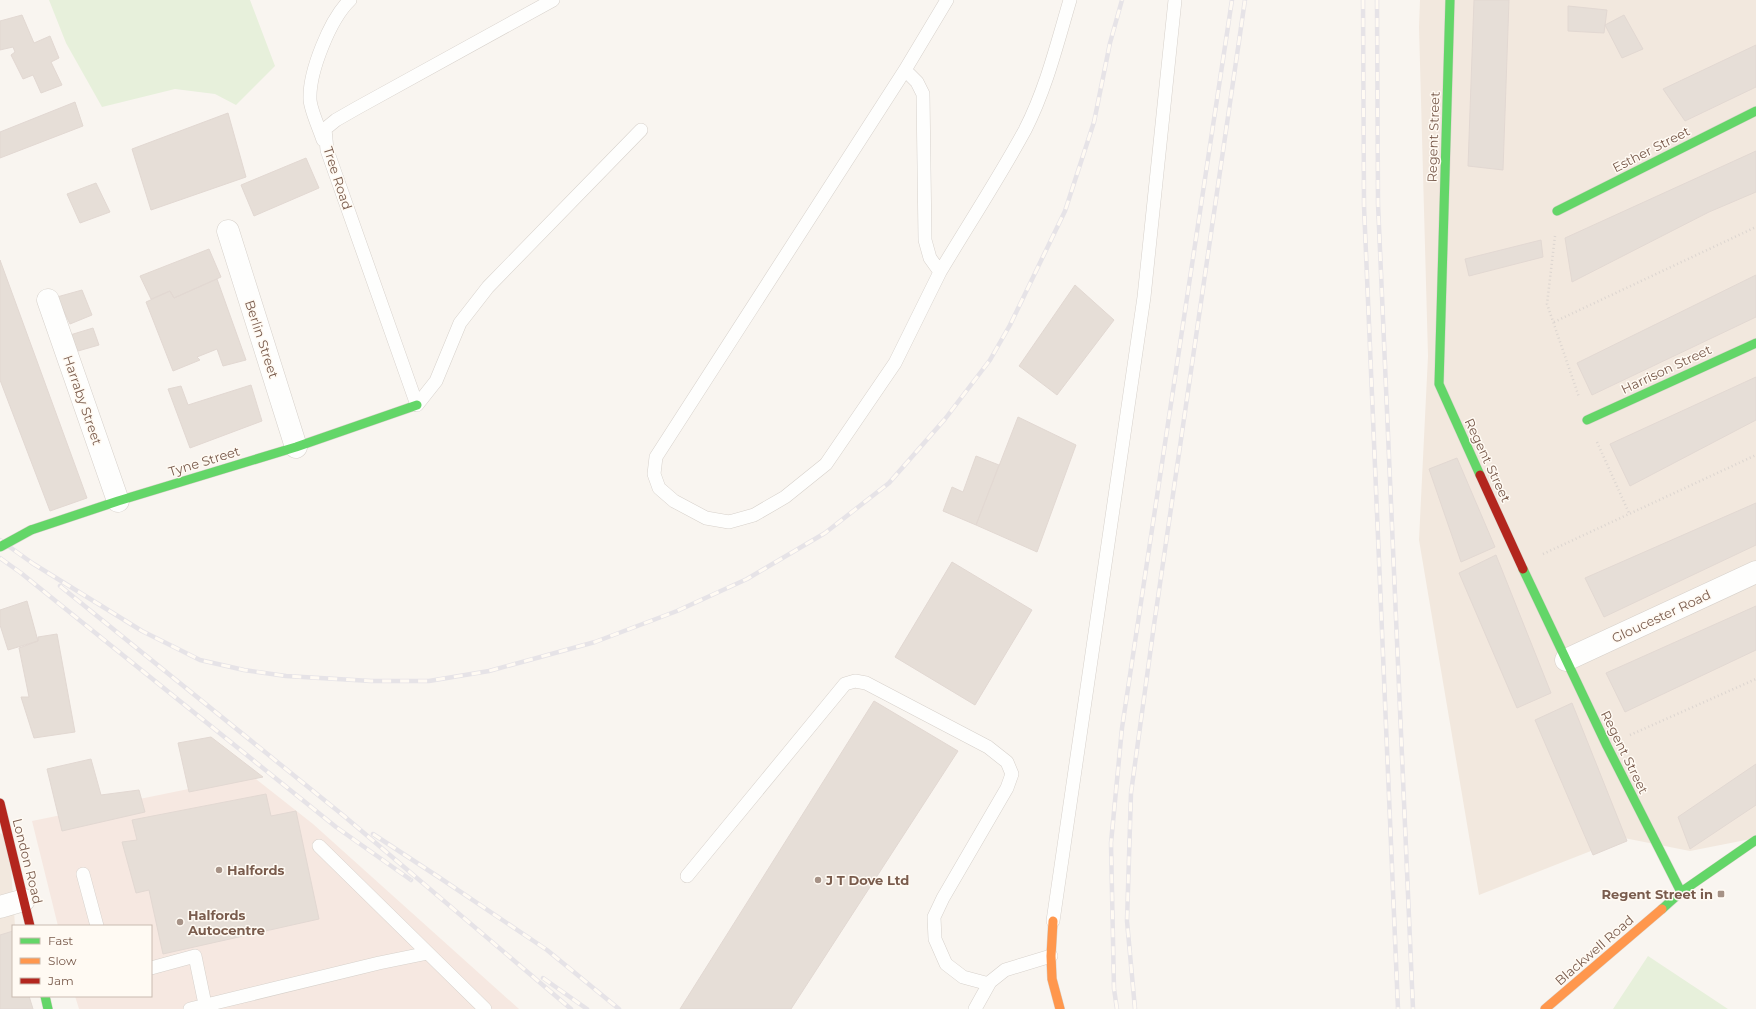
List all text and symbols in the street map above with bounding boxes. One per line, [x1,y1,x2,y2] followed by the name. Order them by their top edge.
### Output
[1423,91,1443,183] street label: Regent Street
[1610,123,1692,175] street label: Esther Street
[320,144,356,212] street label: Tree Road
[242,298,282,380] street label: Berlin Street
[1618,341,1714,397] street label: Harrison Street
[60,353,106,447] street label: Harraby Street
[1462,415,1514,505] street label: Regent Street
[166,443,242,479] street label: Tyne Street
[1609,586,1713,646] street label: Gloucester Road
[1598,708,1652,796] street label: Regent Street
[10,817,46,905] street label: London Road
[227,862,284,878] place label: Halfords
[214,865,224,875] marker: Halfords
[825,872,909,888] place label: J T Dove Ltd
[813,875,823,885] marker: J T Dove Ltd
[1602,886,1713,902] place label: Regent Street in
[1716,889,1726,899] marker: Regent Street in
[187,907,265,938] place label: Halfords Autocentre
[1551,911,1637,989] street label: Blackwell Road
[175,917,185,927] marker: Halfords Autocentre
[12,925,152,997] legend
[48,933,73,948] text: Fast
[48,953,77,968] text: Slow
[47,973,74,988] text: Jam

